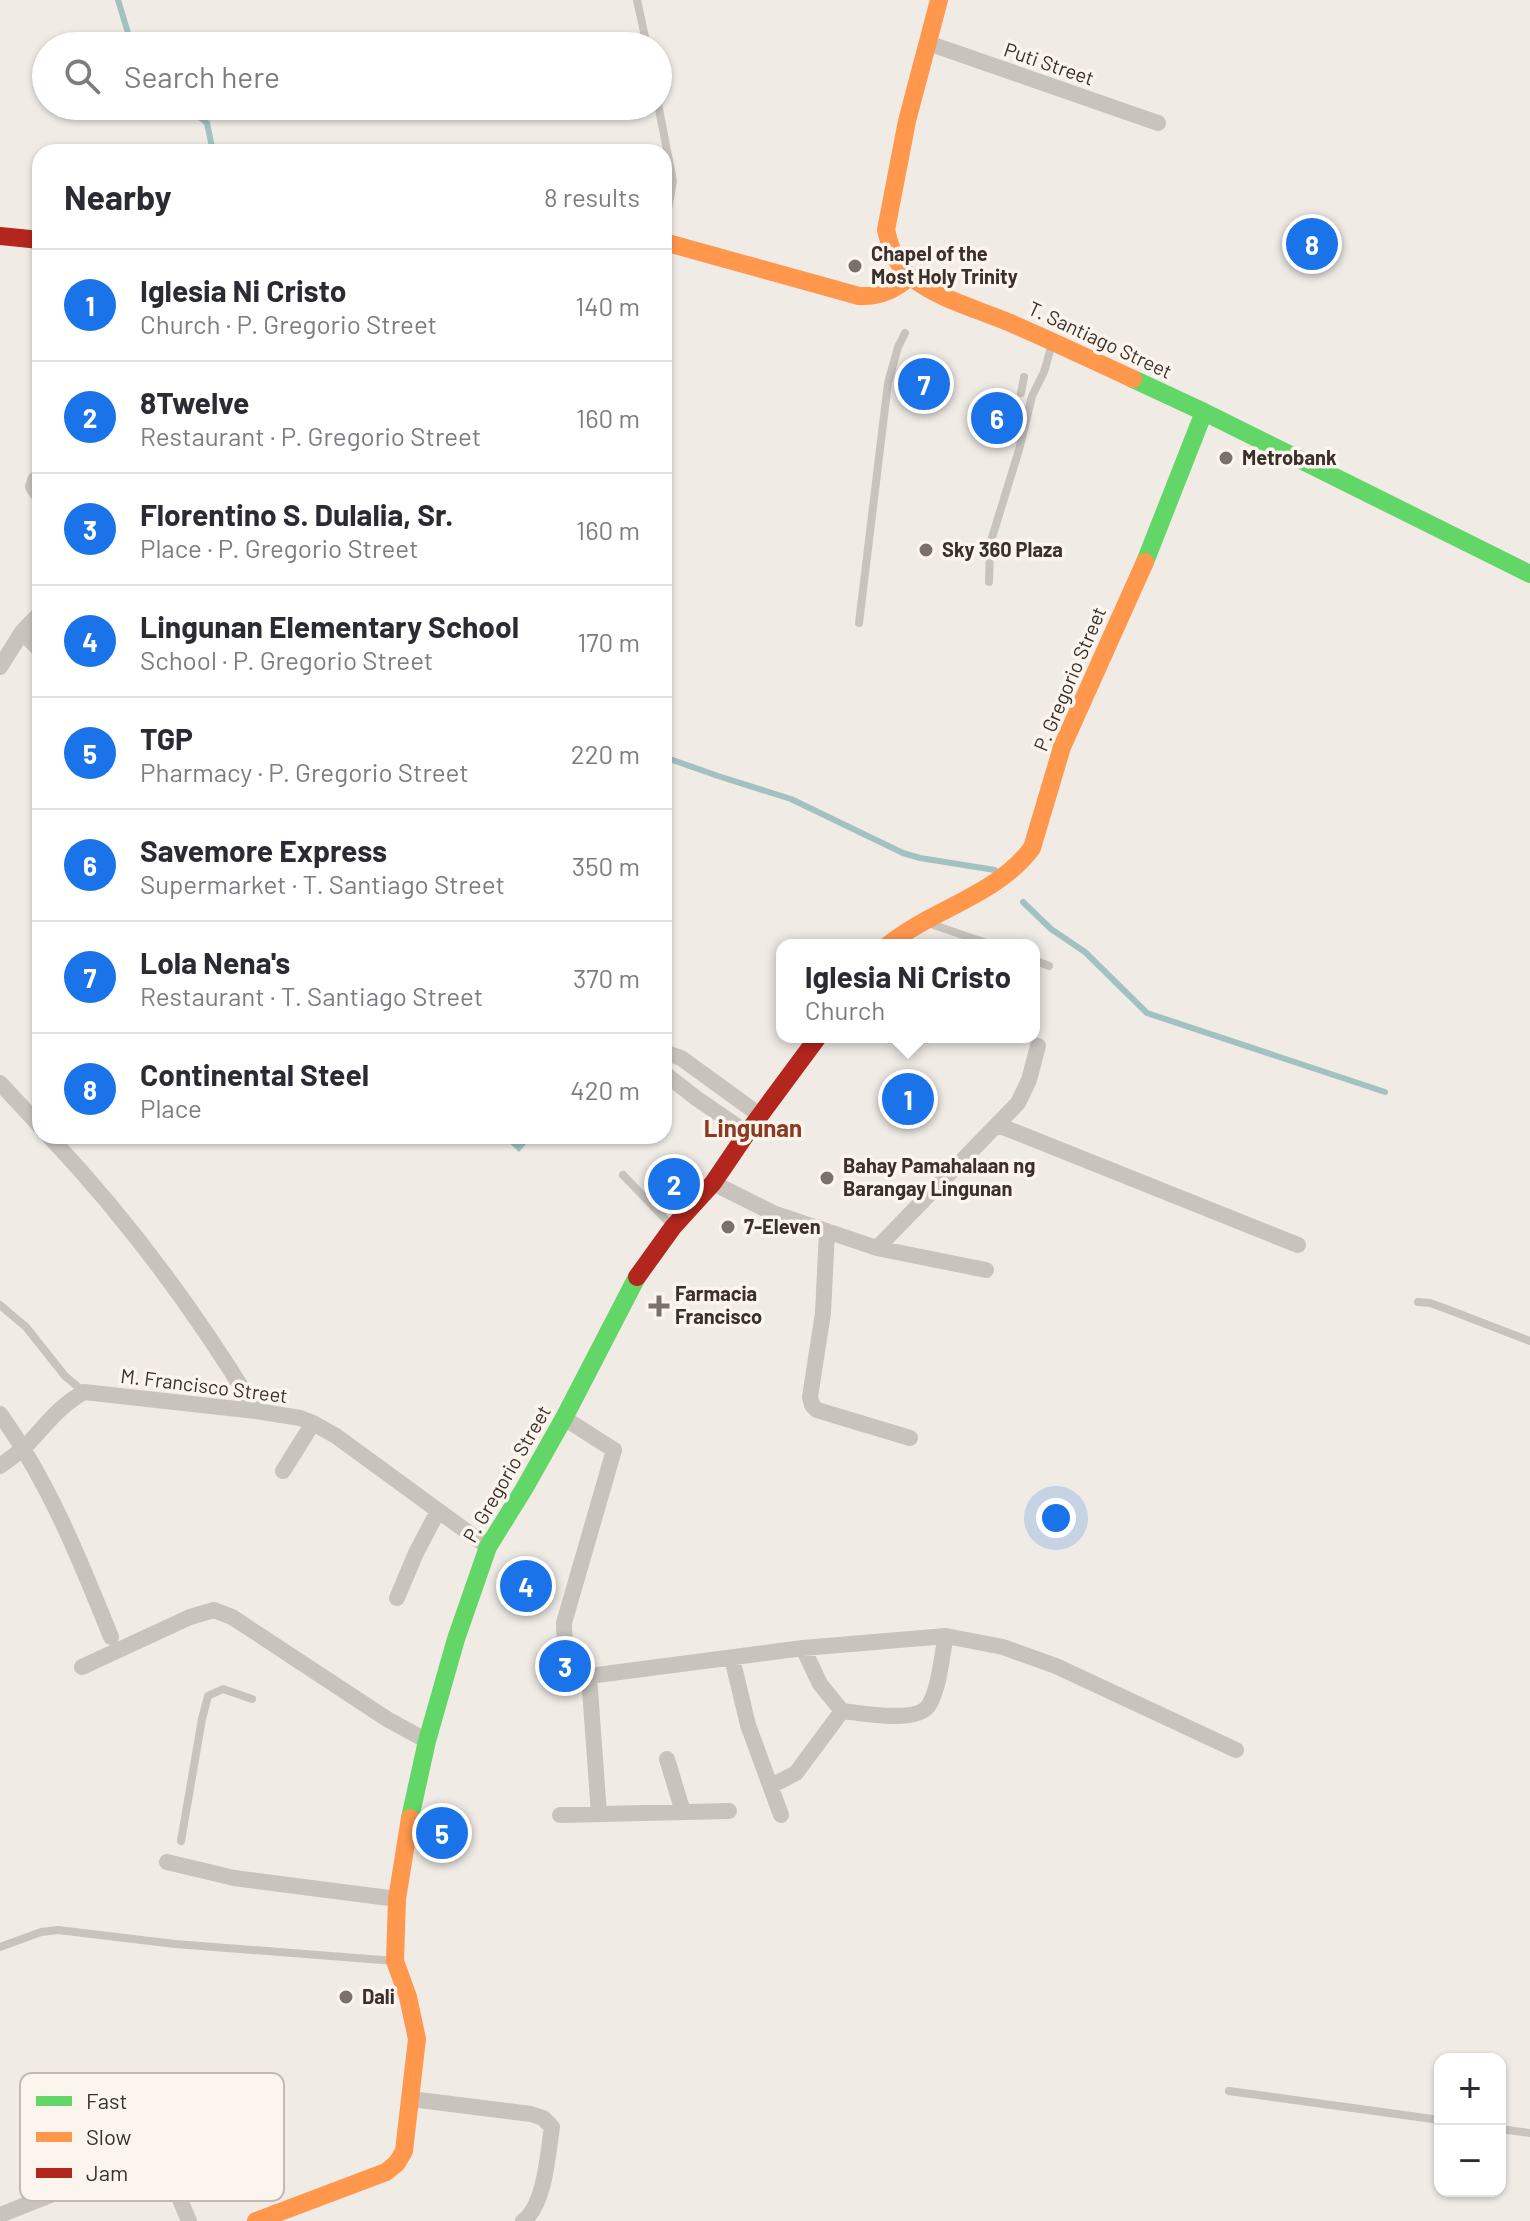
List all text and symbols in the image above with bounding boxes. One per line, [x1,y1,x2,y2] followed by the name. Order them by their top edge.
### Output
[32,32,672,120] search box
[1001,36,1097,90] street label: Puti Street
[60,54,104,98] icon: search
[124,58,280,94] text: Search here
[64,176,172,217] text: Nearby
[544,181,640,212] text: 8 results
[1286,214,1338,274] pin: 8
[871,241,1018,288] place label: Chapel of the Most Holy Trinity
[846,257,864,275] marker: Chapel of the Most Holy Trinity
[140,272,347,308] text: Iglesia Ni Cristo
[85,290,95,321] text: 1
[575,290,640,321] text: 140 m
[1025,295,1176,383] street label: T. Santiago Street
[140,308,437,339] text: Church · P. Gregorio Street
[898,354,950,414] pin: 7
[140,384,249,420] text: 8Twelve
[971,388,1023,448] pin: 6
[83,402,97,433] text: 2
[576,402,640,433] text: 160 m
[140,420,481,451] text: Restaurant · P. Gregorio Street
[1242,445,1337,469] place label: Metrobank
[1217,449,1235,467] marker: Metrobank
[140,496,453,532] text: Florentino S. Dulalia, Sr.
[83,514,97,545] text: 3
[576,514,640,545] text: 160 m
[140,532,418,563] text: Place · P. Gregorio Street
[942,537,1063,561] place label: Sky 360 Plaza
[917,541,935,559] marker: Sky 360 Plaza
[1028,603,1110,754] street label: P. Gregorio Street
[140,608,519,644] text: Lingunan Elementary School
[82,626,98,657] text: 4
[577,626,640,657] text: 170 m
[140,644,433,675] text: School · P. Gregorio Street
[140,720,193,756] text: TGP
[83,738,97,769] text: 5
[571,738,640,769] text: 220 m
[140,756,469,787] text: Pharmacy · P. Gregorio Street
[140,832,387,868] text: Savemore Express
[83,850,97,881] text: 6
[572,850,640,881] text: 350 m
[140,868,505,899] text: Supermarket · T. Santiago Street
[776,939,1040,1043] popup
[140,944,290,980] text: Lola Nena's
[805,958,1011,994] text: Iglesia Ni Cristo
[84,962,96,993] text: 7
[573,962,640,993] text: 370 m
[140,980,483,1011] text: Restaurant · T. Santiago Street
[805,994,885,1025] text: Church
[140,1056,369,1092] text: Continental Steel
[882,1069,934,1129] pin: 1
[83,1074,97,1105] text: 8
[570,1074,640,1105] text: 420 m
[140,1092,202,1123] text: Place
[704,1113,802,1142] district label: Lingunan
[843,1153,1035,1200] place label: Bahay Pamahalaan ng Barangay Lingunan
[648,1154,700,1214] pin: 2
[818,1169,836,1187] marker: Bahay Pamahalaan ng Barangay Lingunan
[744,1214,821,1238] place label: 7-Eleven
[719,1218,737,1236] marker: 7-Eleven
[675,1281,762,1328] place label: Farmacia Francisco
[650,1297,668,1315] marker: Farmacia Francisco
[119,1363,289,1407] street label: M. Francisco Street
[457,1401,555,1546] street label: P. Gregorio Street
[1036,1498,1076,1538] your location
[500,1556,552,1616] pin: 4
[539,1636,591,1696] pin: 3
[416,1803,468,1863] pin: 5
[362,1984,395,2008] place label: Dali
[337,1988,355,2006] marker: Dali
[1434,2053,1506,2197] map controls
[1434,2053,1506,2125] button: +
[20,2073,284,2201] legend
[86,2087,128,2113] text: Fast
[86,2123,131,2149] text: Slow
[1434,2125,1506,2197] button: −
[86,2159,128,2185] text: Jam

